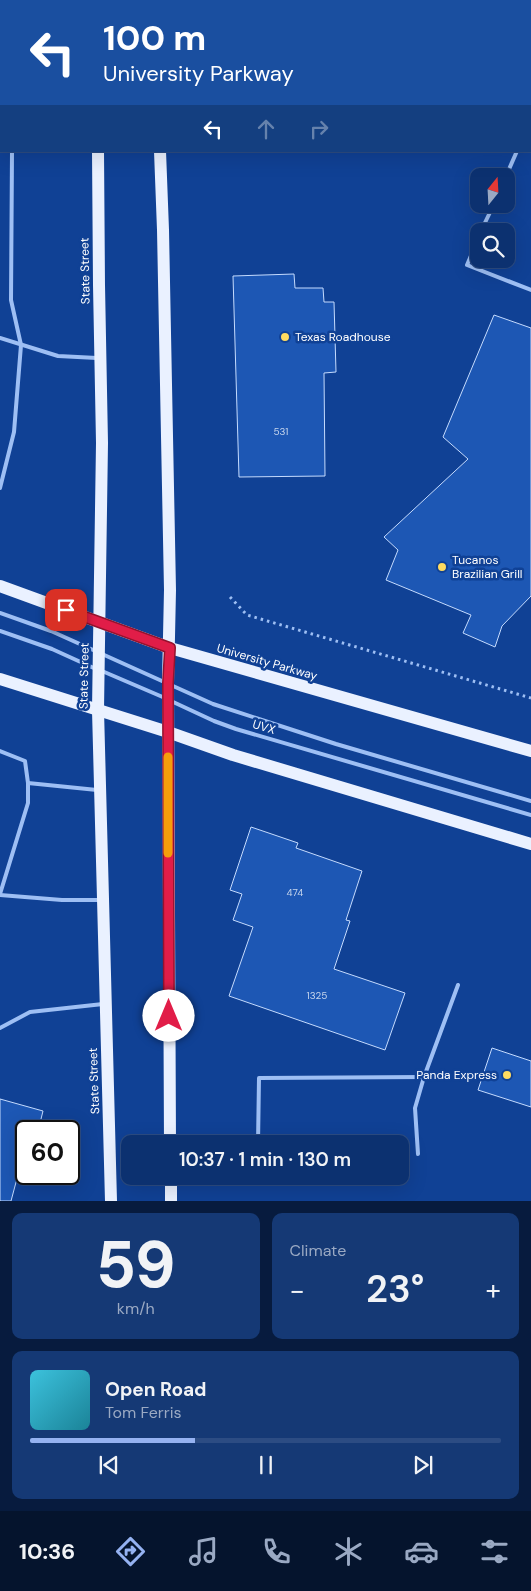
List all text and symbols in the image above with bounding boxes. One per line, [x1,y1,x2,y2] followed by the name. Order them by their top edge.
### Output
[103,15,206,61] text: 100 m
[20,20,85,85] icon: left
[103,59,294,88] text: University Parkway
[199,115,227,143] icon: left
[252,115,280,143] icon: ahead
[305,115,333,143] icon: right
[470,168,515,212] north arrow
[470,168,515,268] map controls
[470,223,515,268] button: search
[76,237,94,304] street label: State Street
[295,329,391,345] place label: Texas Roadhouse
[279,331,291,343] marker: Texas Roadhouse
[274,425,288,438] house number: 531
[452,552,523,582] place label: Tucanos Brazilian Grill
[436,561,448,573] marker: Tucanos Brazilian Grill
[45,589,87,631] pin
[52,596,80,624] icon: arrive
[215,640,320,684] street label: University Parkway
[75,642,93,709] street label: State Street
[251,716,277,738] street label: UVX
[287,886,303,899] house number: 474
[142,989,194,1041] position arrow
[307,989,327,1002] house number: 1325
[85,1047,103,1115] street label: State Street
[416,1067,497,1083] place label: Panda Express
[501,1069,513,1081] marker: Panda Express
[15,1120,80,1185] speed limit sign: 60
[179,1147,351,1172] text: 10:37 · 1 min · 130 m
[96,1223,176,1307] text: 59
[290,1240,346,1261] text: Climate
[366,1264,424,1314] text: 23°
[290,1272,305,1309] text: −
[486,1272,501,1309] text: +
[117,1298,155,1319] text: km/h
[105,1377,207,1402] text: Open Road
[105,1402,182,1423] text: Tom Ferris
[95,1451,123,1479] icon: previous
[252,1451,280,1479] icon: pause
[409,1451,437,1479] icon: next
[113,1534,148,1569] icon: directions
[186,1534,221,1569] icon: music
[259,1534,294,1569] icon: phone
[331,1534,366,1569] icon: climate
[404,1534,439,1569] icon: car
[477,1534,512,1569] icon: filters
[19,1537,75,1566] text: 10:36

